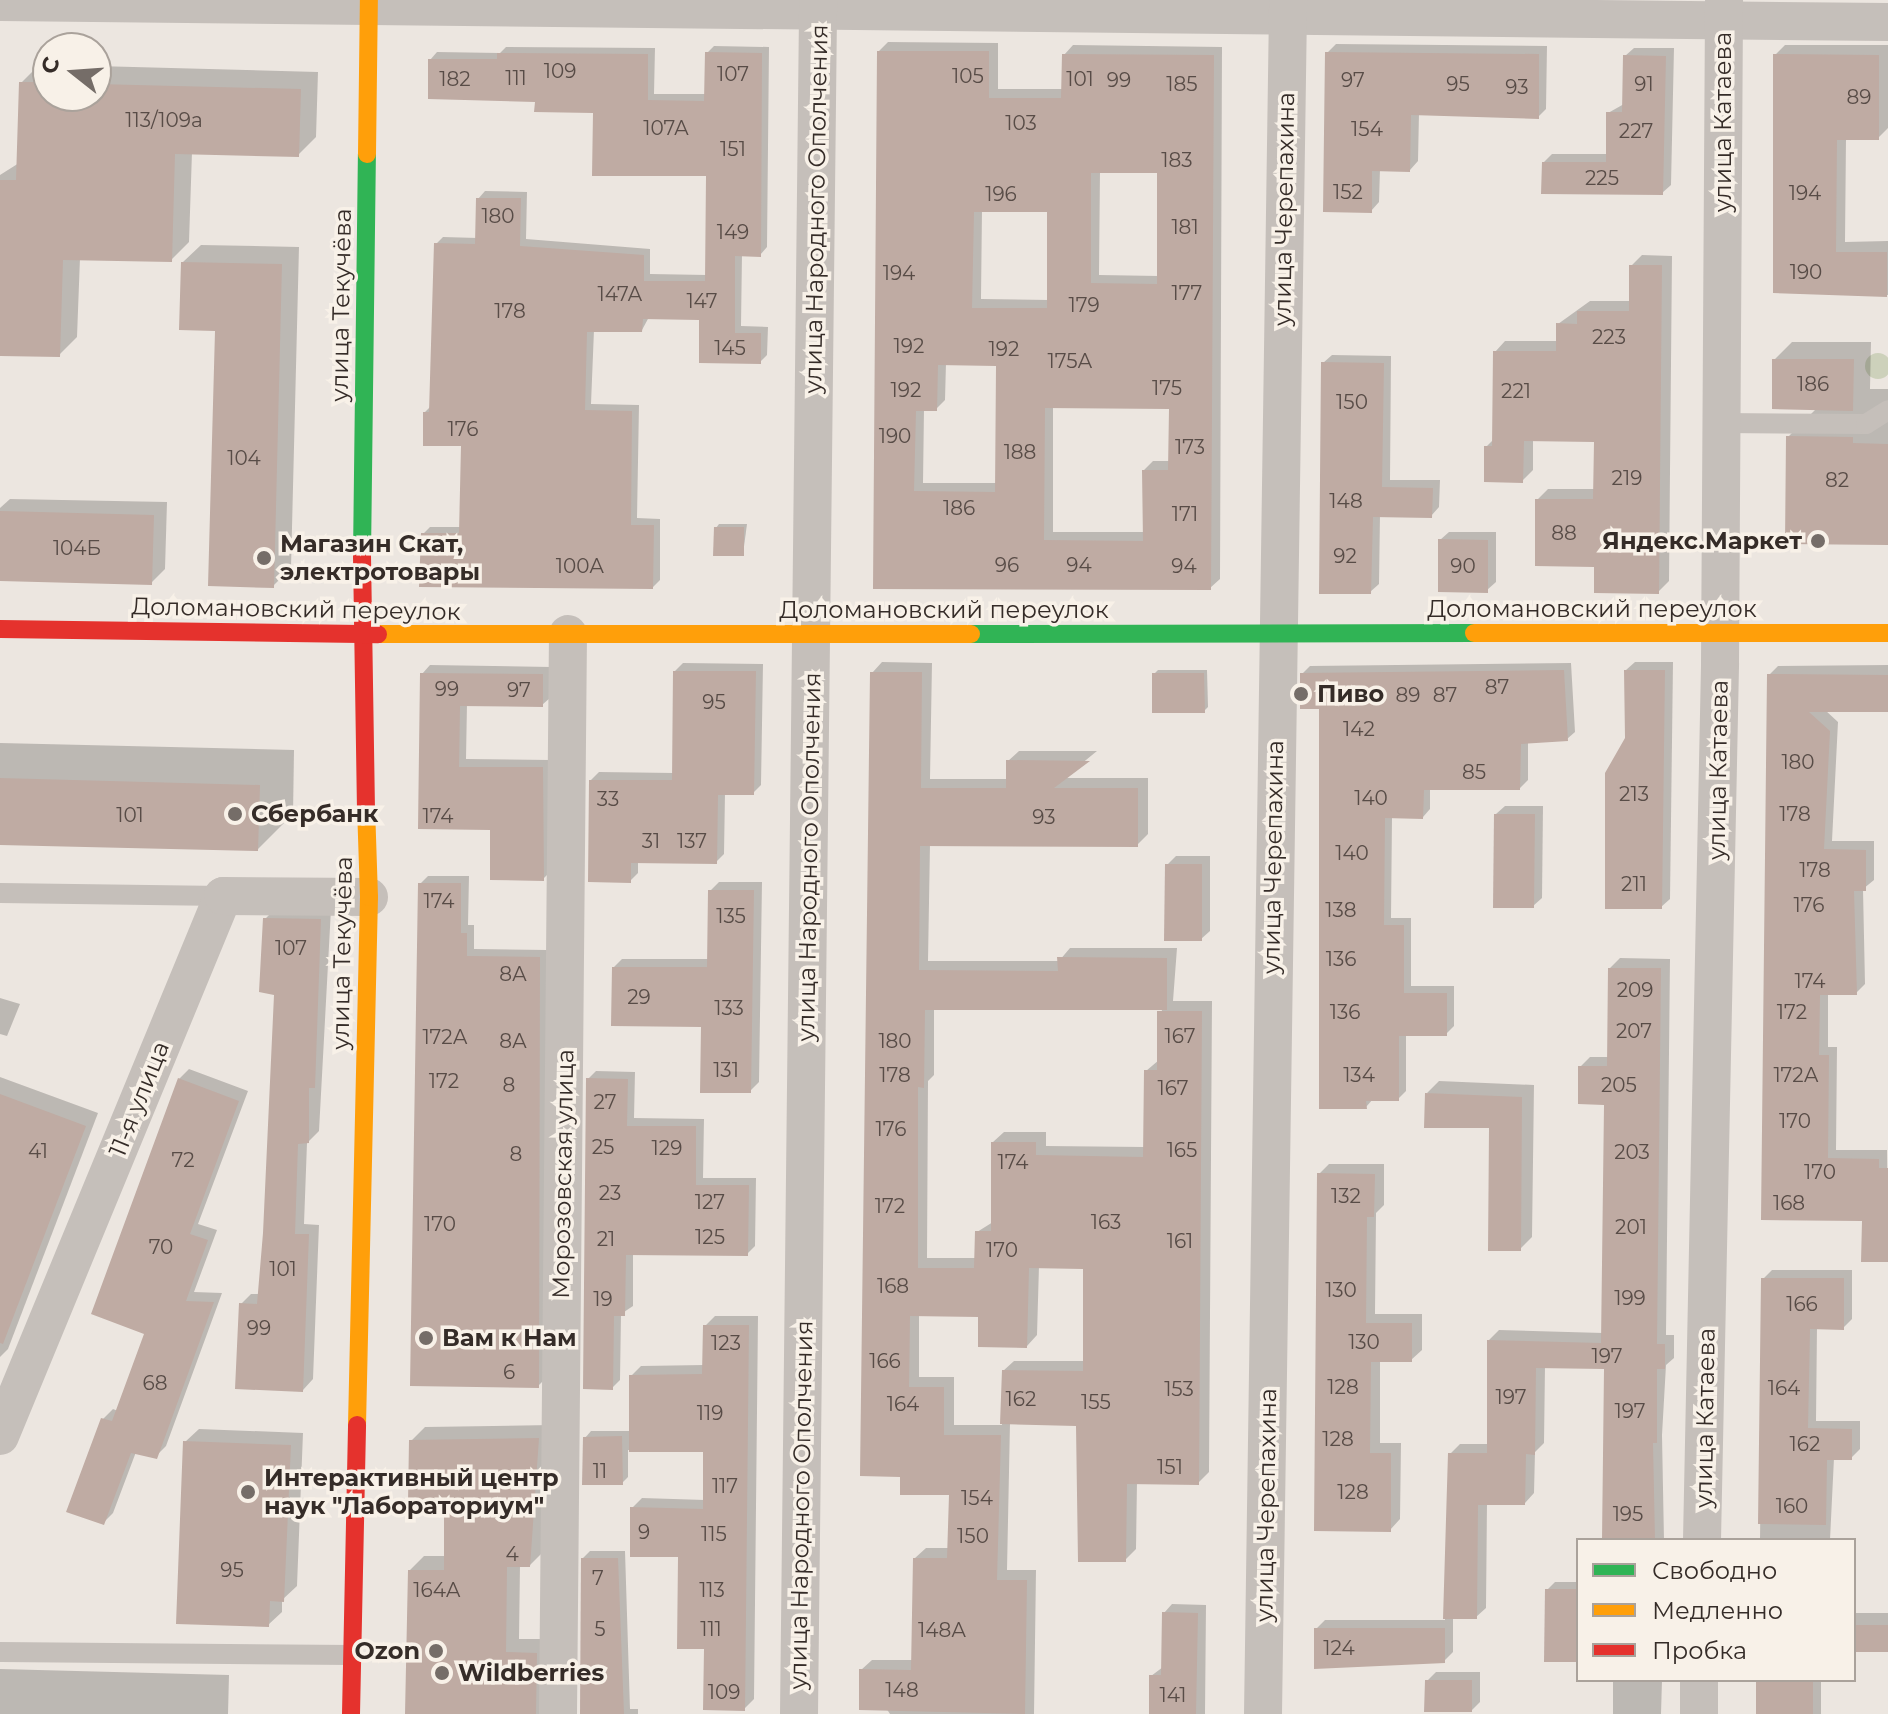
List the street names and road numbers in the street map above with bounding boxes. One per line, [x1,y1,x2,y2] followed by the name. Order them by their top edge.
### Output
[798,24,834,394] street label: улица Народного Ополчения
[1709,32,1737,212] street label: улица Катаева
[1268,92,1300,326] street label: улица Черепахина
[325,208,357,402] street label: улица Текучёва
[131,592,461,626] street label: Доломановский переулок
[1427,595,1757,623] street label: Доломановский переулок
[779,596,1109,624] street label: Доломановский переулок
[791,672,827,1042] street label: улица Народного Ополчения
[1702,680,1734,860] street label: улица Катаева
[1257,740,1289,974] street label: улица Черепахина
[326,856,358,1050] street label: улица Текучёва
[103,1037,175,1161] street label: 11-я улица
[546,1049,580,1299] street label: Морозовская улица
[783,1320,819,1690] street label: улица Народного Ополчения
[1689,1328,1721,1508] street label: улица Катаева
[1250,1388,1282,1622] street label: улица Черепахина

